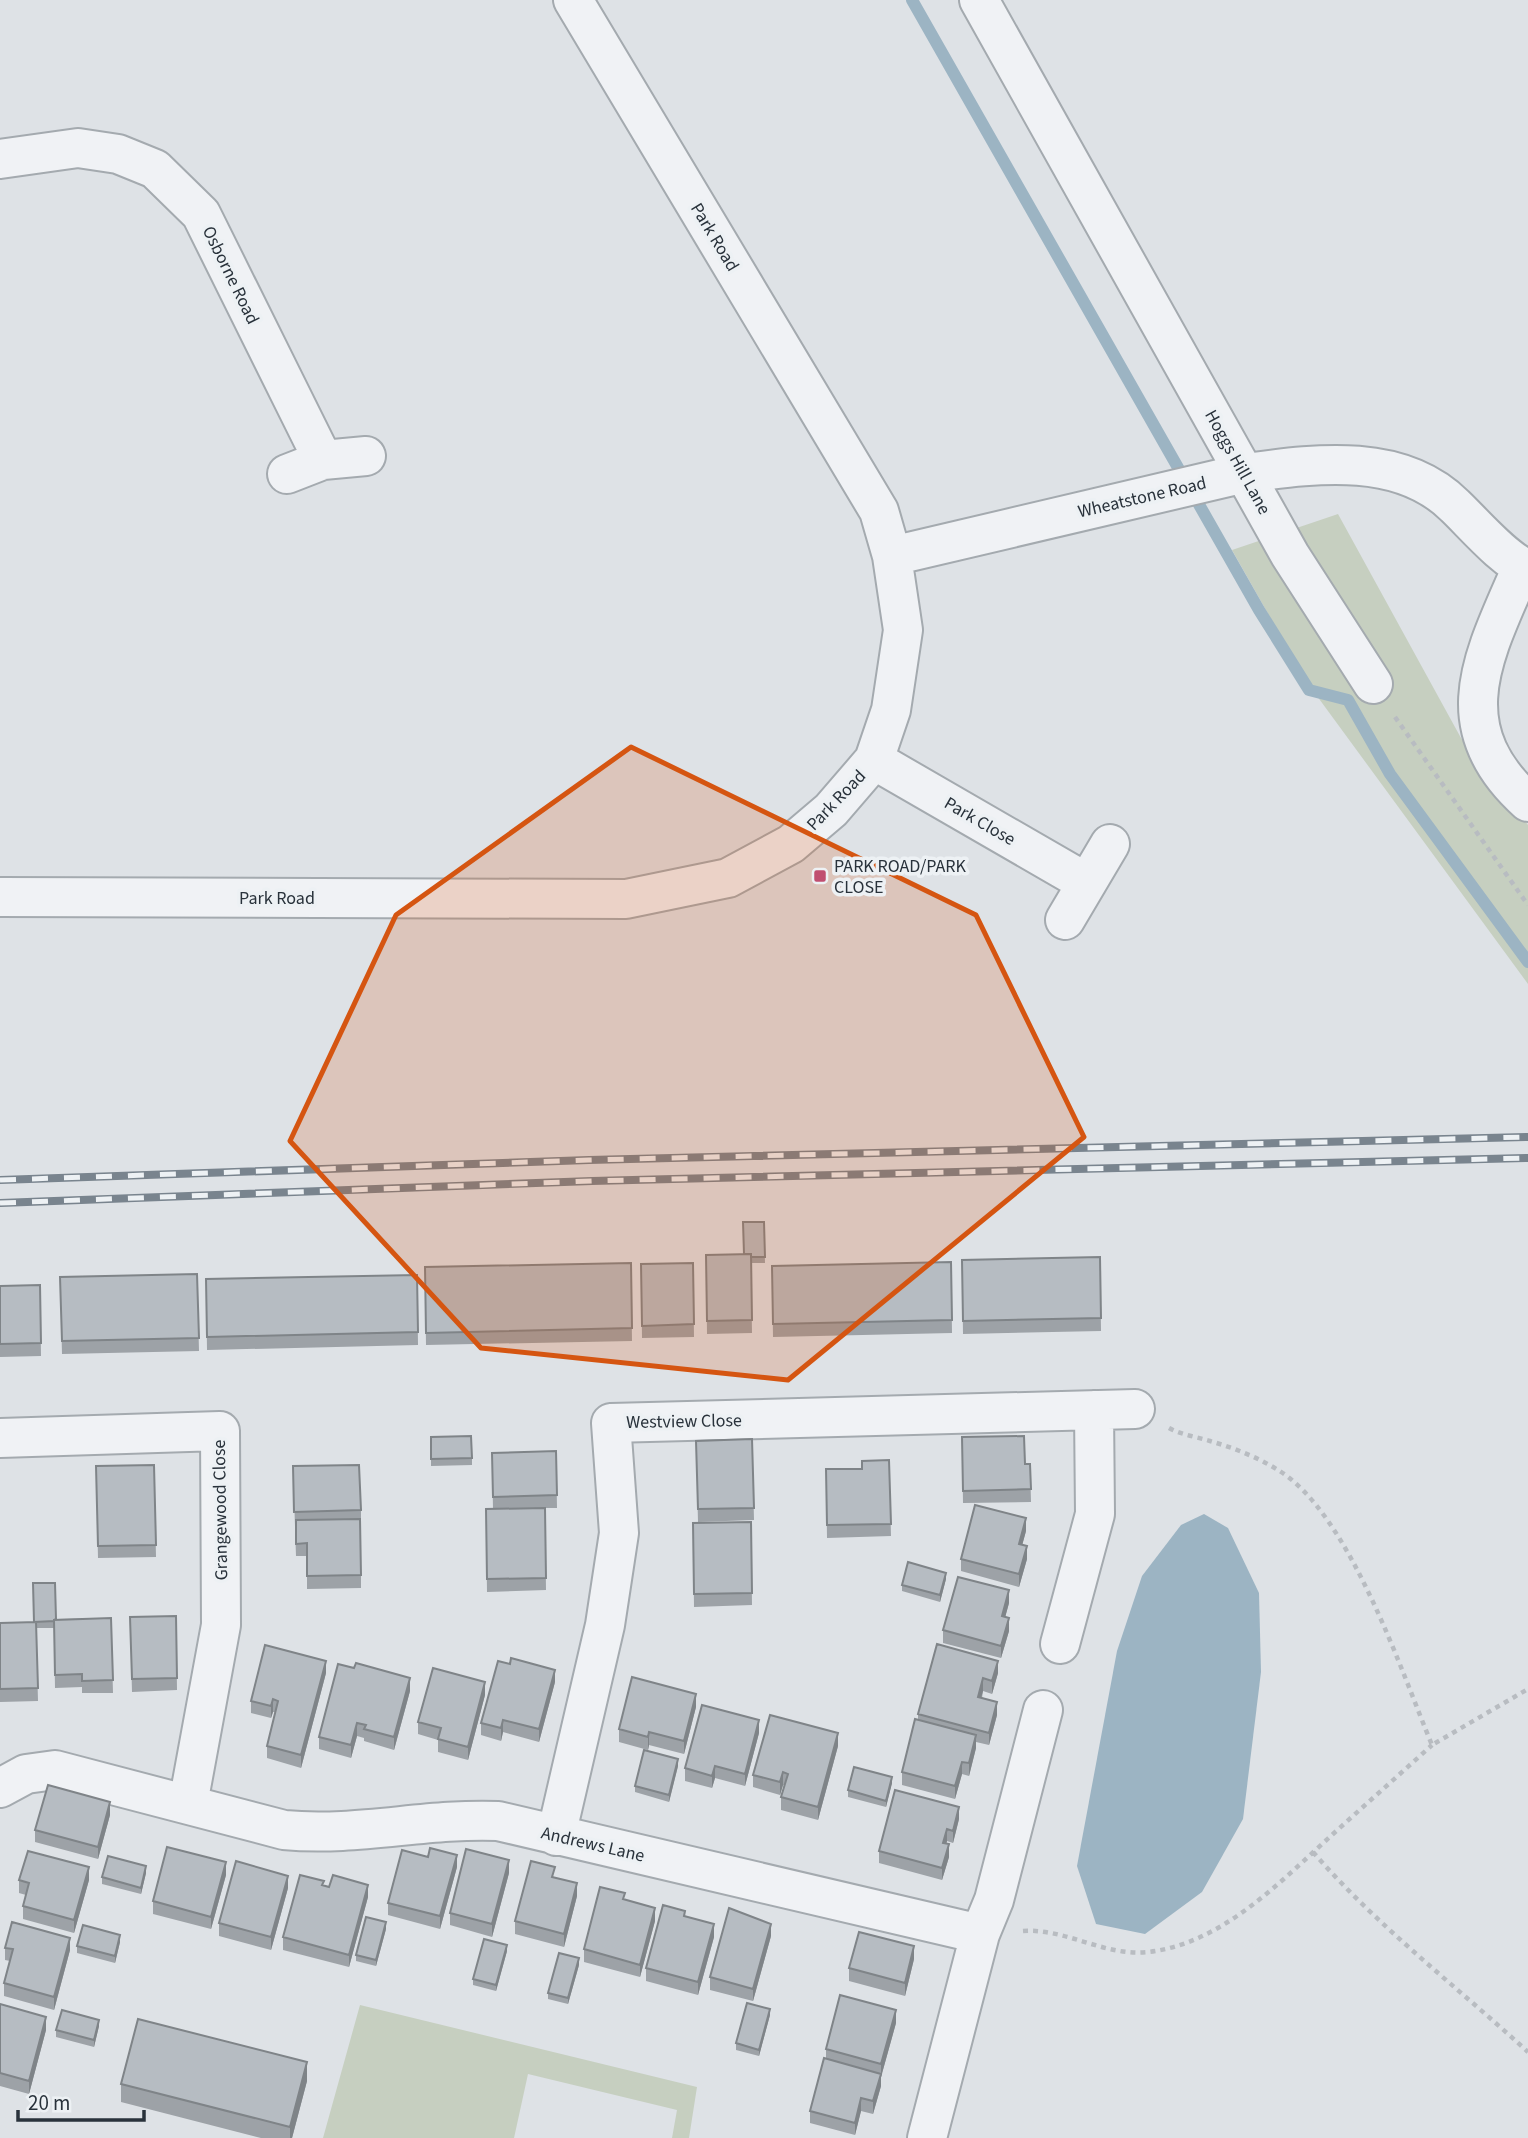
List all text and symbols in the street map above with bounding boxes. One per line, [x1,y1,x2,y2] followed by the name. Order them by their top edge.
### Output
[684,198,745,276] street label: Park Road
[196,222,265,329] street label: Osborne Road
[1198,405,1277,519] street label: Hoggs Hill Lane
[1075,471,1209,524] street label: Wheatstone Road
[801,764,872,836] street label: Park Road
[940,791,1020,852] street label: Park Close
[834,854,967,900] place label: PARK ROAD/PARK CLOSE
[812,868,828,884] marker: PARK ROAD/PARK CLOSE
[239,886,315,911] street label: Park Road
[626,1408,742,1435] street label: Westview Close
[207,1439,234,1581] street label: Grangewood Close
[539,1820,647,1869] street label: Andrews Lane
[18,2078,144,2122] scale bar
[28,2088,70,2118] text: 20 m

